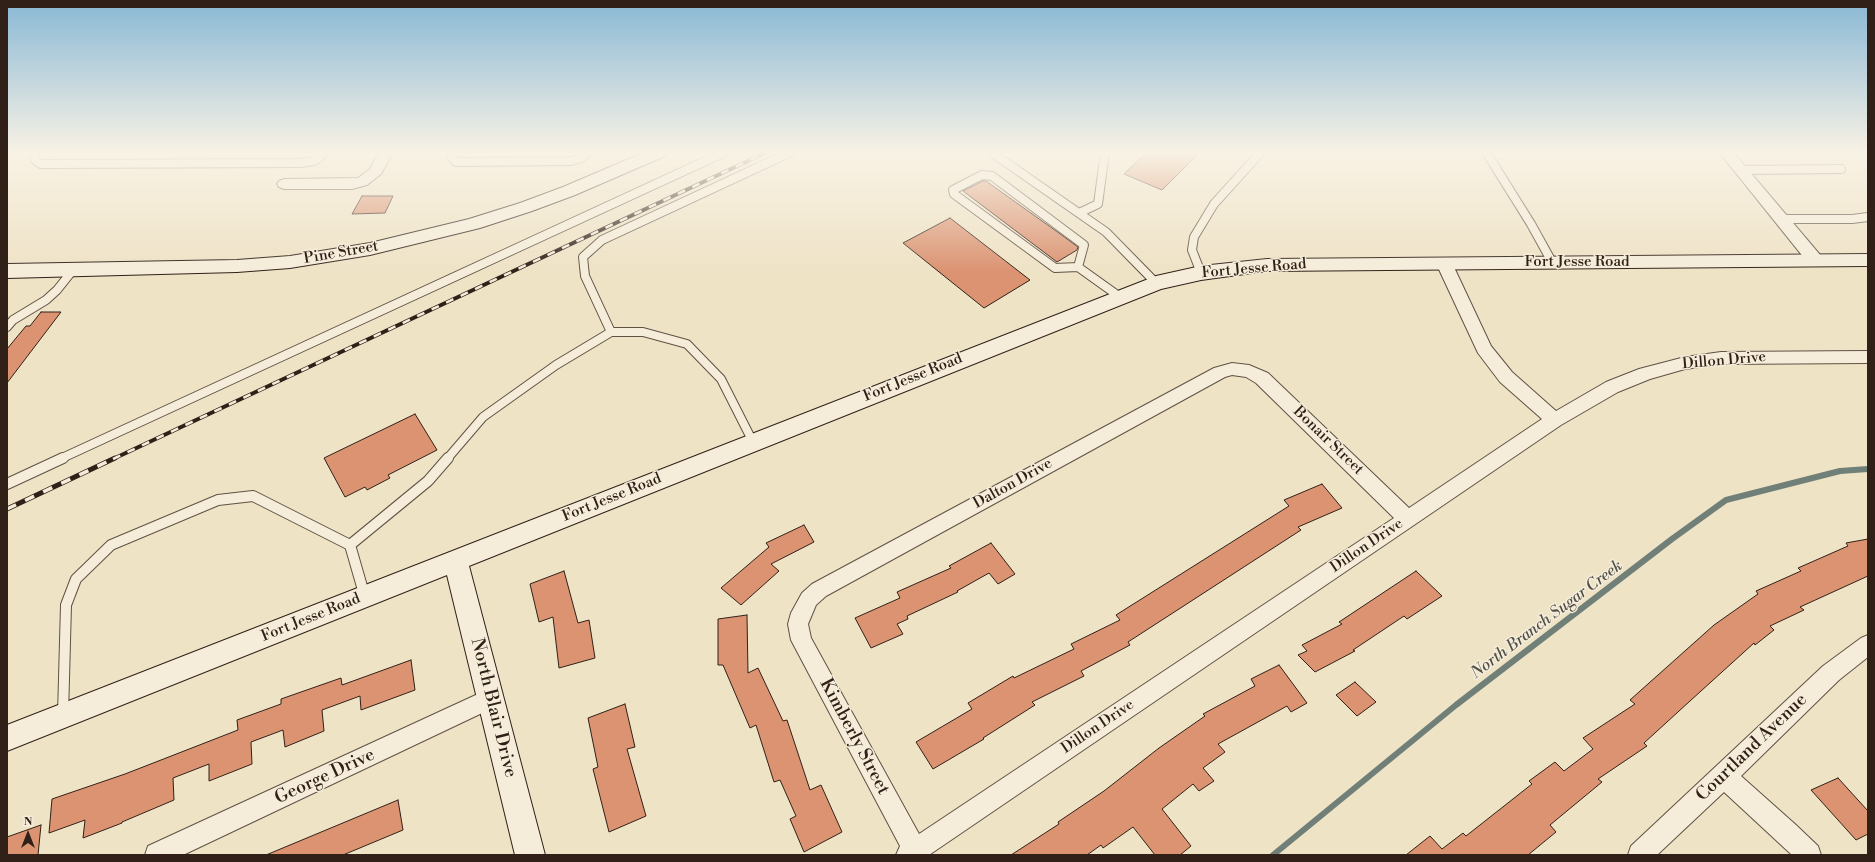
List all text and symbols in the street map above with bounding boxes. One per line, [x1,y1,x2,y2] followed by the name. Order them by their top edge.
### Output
[302,238,380,268] street label: Pine Street
[1524,253,1630,271] street label: Fort Jesse Road
[1201,255,1307,283] street label: Fort Jesse Road
[1681,348,1767,374] street label: Dillon Drive
[861,350,965,406] street label: Fort Jesse Road
[1289,403,1367,479] street label: Bonair Street
[970,455,1056,513] street label: Dalton Drive
[560,470,664,526] street label: Fort Jesse Road
[1327,515,1407,577] street label: Dillon Drive
[1467,557,1627,683] water label: North Branch Sugar Creek
[259,590,363,646] street label: Fort Jesse Road
[465,636,521,780] street label: North Blair Drive
[814,675,894,799] street label: Kimberly Street
[1692,690,1812,806] street label: Courtland Avenue
[1058,696,1138,758] street label: Dillon Drive
[272,744,378,810] street label: George Drive
[8,814,48,854] north arrow
[24,815,32,829] text: N

